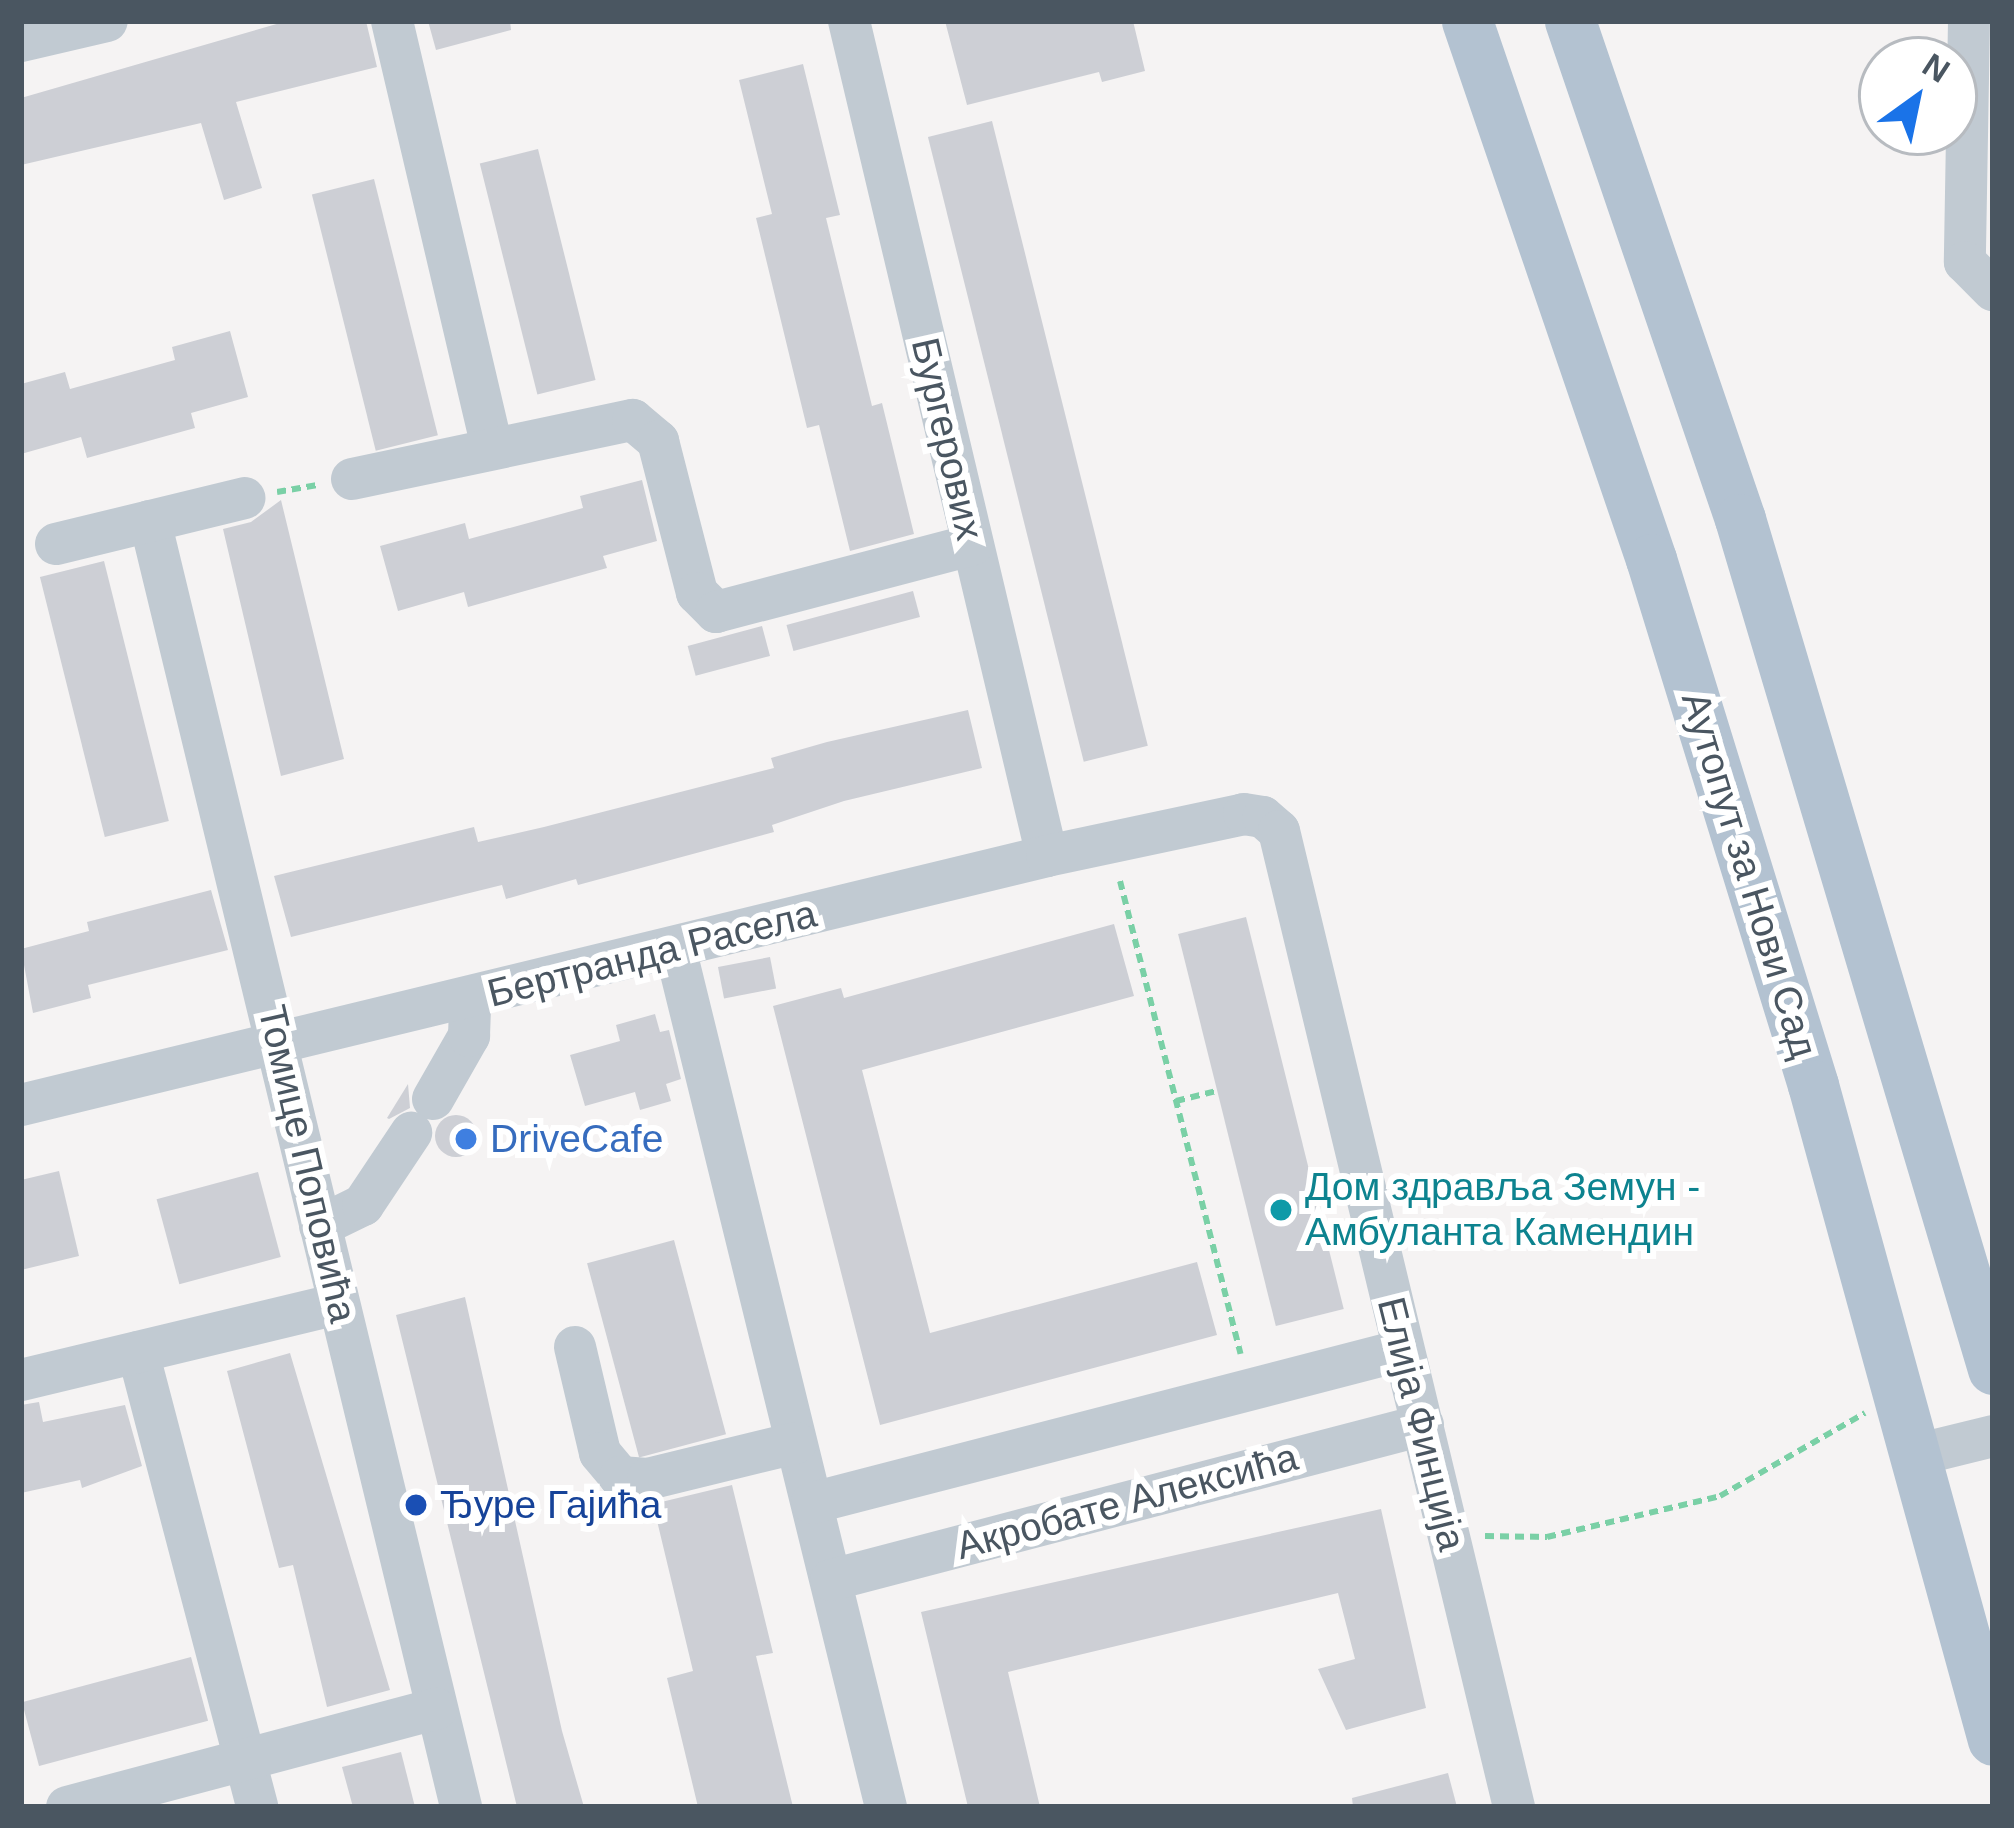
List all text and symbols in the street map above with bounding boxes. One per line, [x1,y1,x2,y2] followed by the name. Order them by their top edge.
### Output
[1858,36,1978,156] north arrow
[1916,46,1956,90] text: N
[901,333,993,545] street label: Бургерових
[1671,686,1827,1064] street label: Аутопут за Нови Сад
[483,891,821,1017] street label: Бертранда Расела
[248,1001,366,1327] street label: Томице Поповића
[490,1116,663,1162] place label: DriveCafe
[453,1126,479,1152] marker: DriveCafe
[1305,1165,1700,1256] place label: Дом здравља Земун - Амбуланта Камендин
[1268,1197,1294,1223] marker: Дом здравља Земун - Амбуланта Камендин
[1367,1293,1475,1555] street label: Елија Финција
[951,1434,1303,1570] street label: Акробате Алексића
[440,1482,661,1528] place label: Ђуре Гајића
[403,1492,429,1518] marker: Ђуре Гајића

